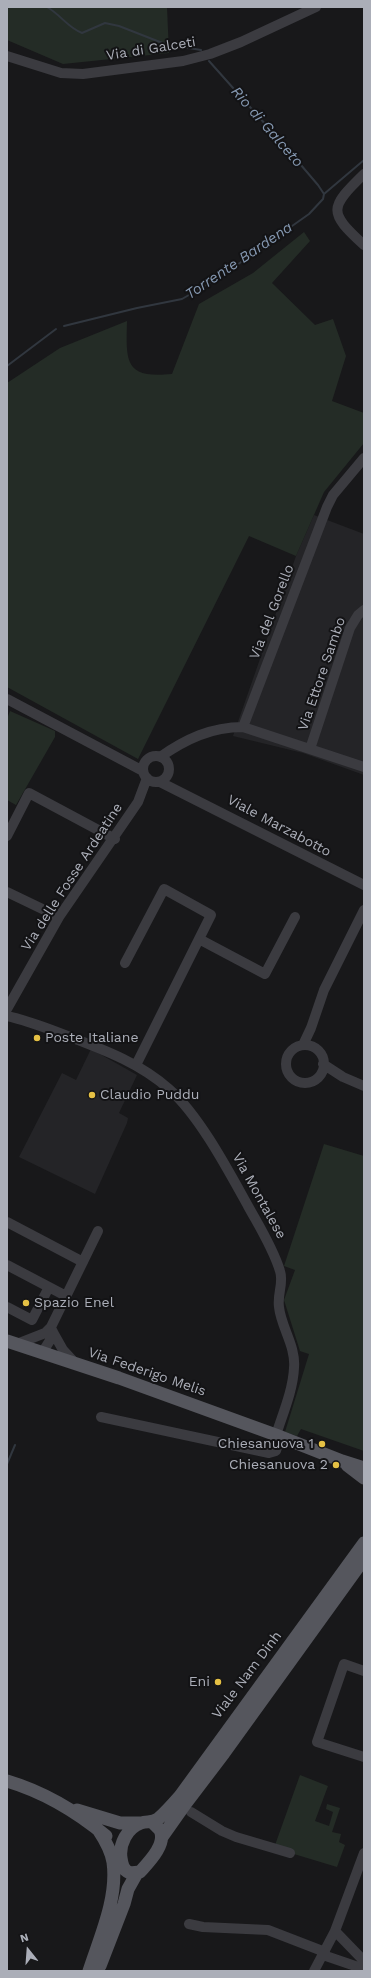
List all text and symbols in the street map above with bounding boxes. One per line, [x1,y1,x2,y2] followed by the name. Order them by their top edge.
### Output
[105,34,197,64] street label: Via di Galceti
[227,83,307,171] water label: Rio di Galceto
[182,218,296,304] water label: Torrente Bardena
[246,562,298,662] street label: Via del Gorello
[295,615,349,733] street label: Via Ettore Sambo
[224,792,334,860] street label: Viale Marzabotto
[18,800,126,954] street label: Via delle Fosse Ardeatine
[45,1030,139,1046] place label: Poste Italiane
[32,1033,42,1043] marker: Poste Italiane
[100,1087,199,1103] place label: Claudio Puddu
[87,1090,97,1100] marker: Claudio Puddu
[228,1150,290,1242] street label: Via Montalese
[34,1295,114,1311] place label: Spazio Enel
[21,1298,31,1308] marker: Spazio Enel
[86,1344,208,1400] street label: Via Federigo Melis
[218,1436,314,1452] place label: Chiesanuova 1
[317,1439,327,1449] marker: Chiesanuova 1
[229,1457,328,1473] place label: Chiesanuova 2
[331,1460,341,1470] marker: Chiesanuova 2
[209,1628,285,1722] street label: Viale Nam Dinh
[189,1674,210,1690] place label: Eni
[213,1677,223,1687] marker: Eni
[8,1930,48,1970] north arrow
[19,1931,30,1945] text: N

